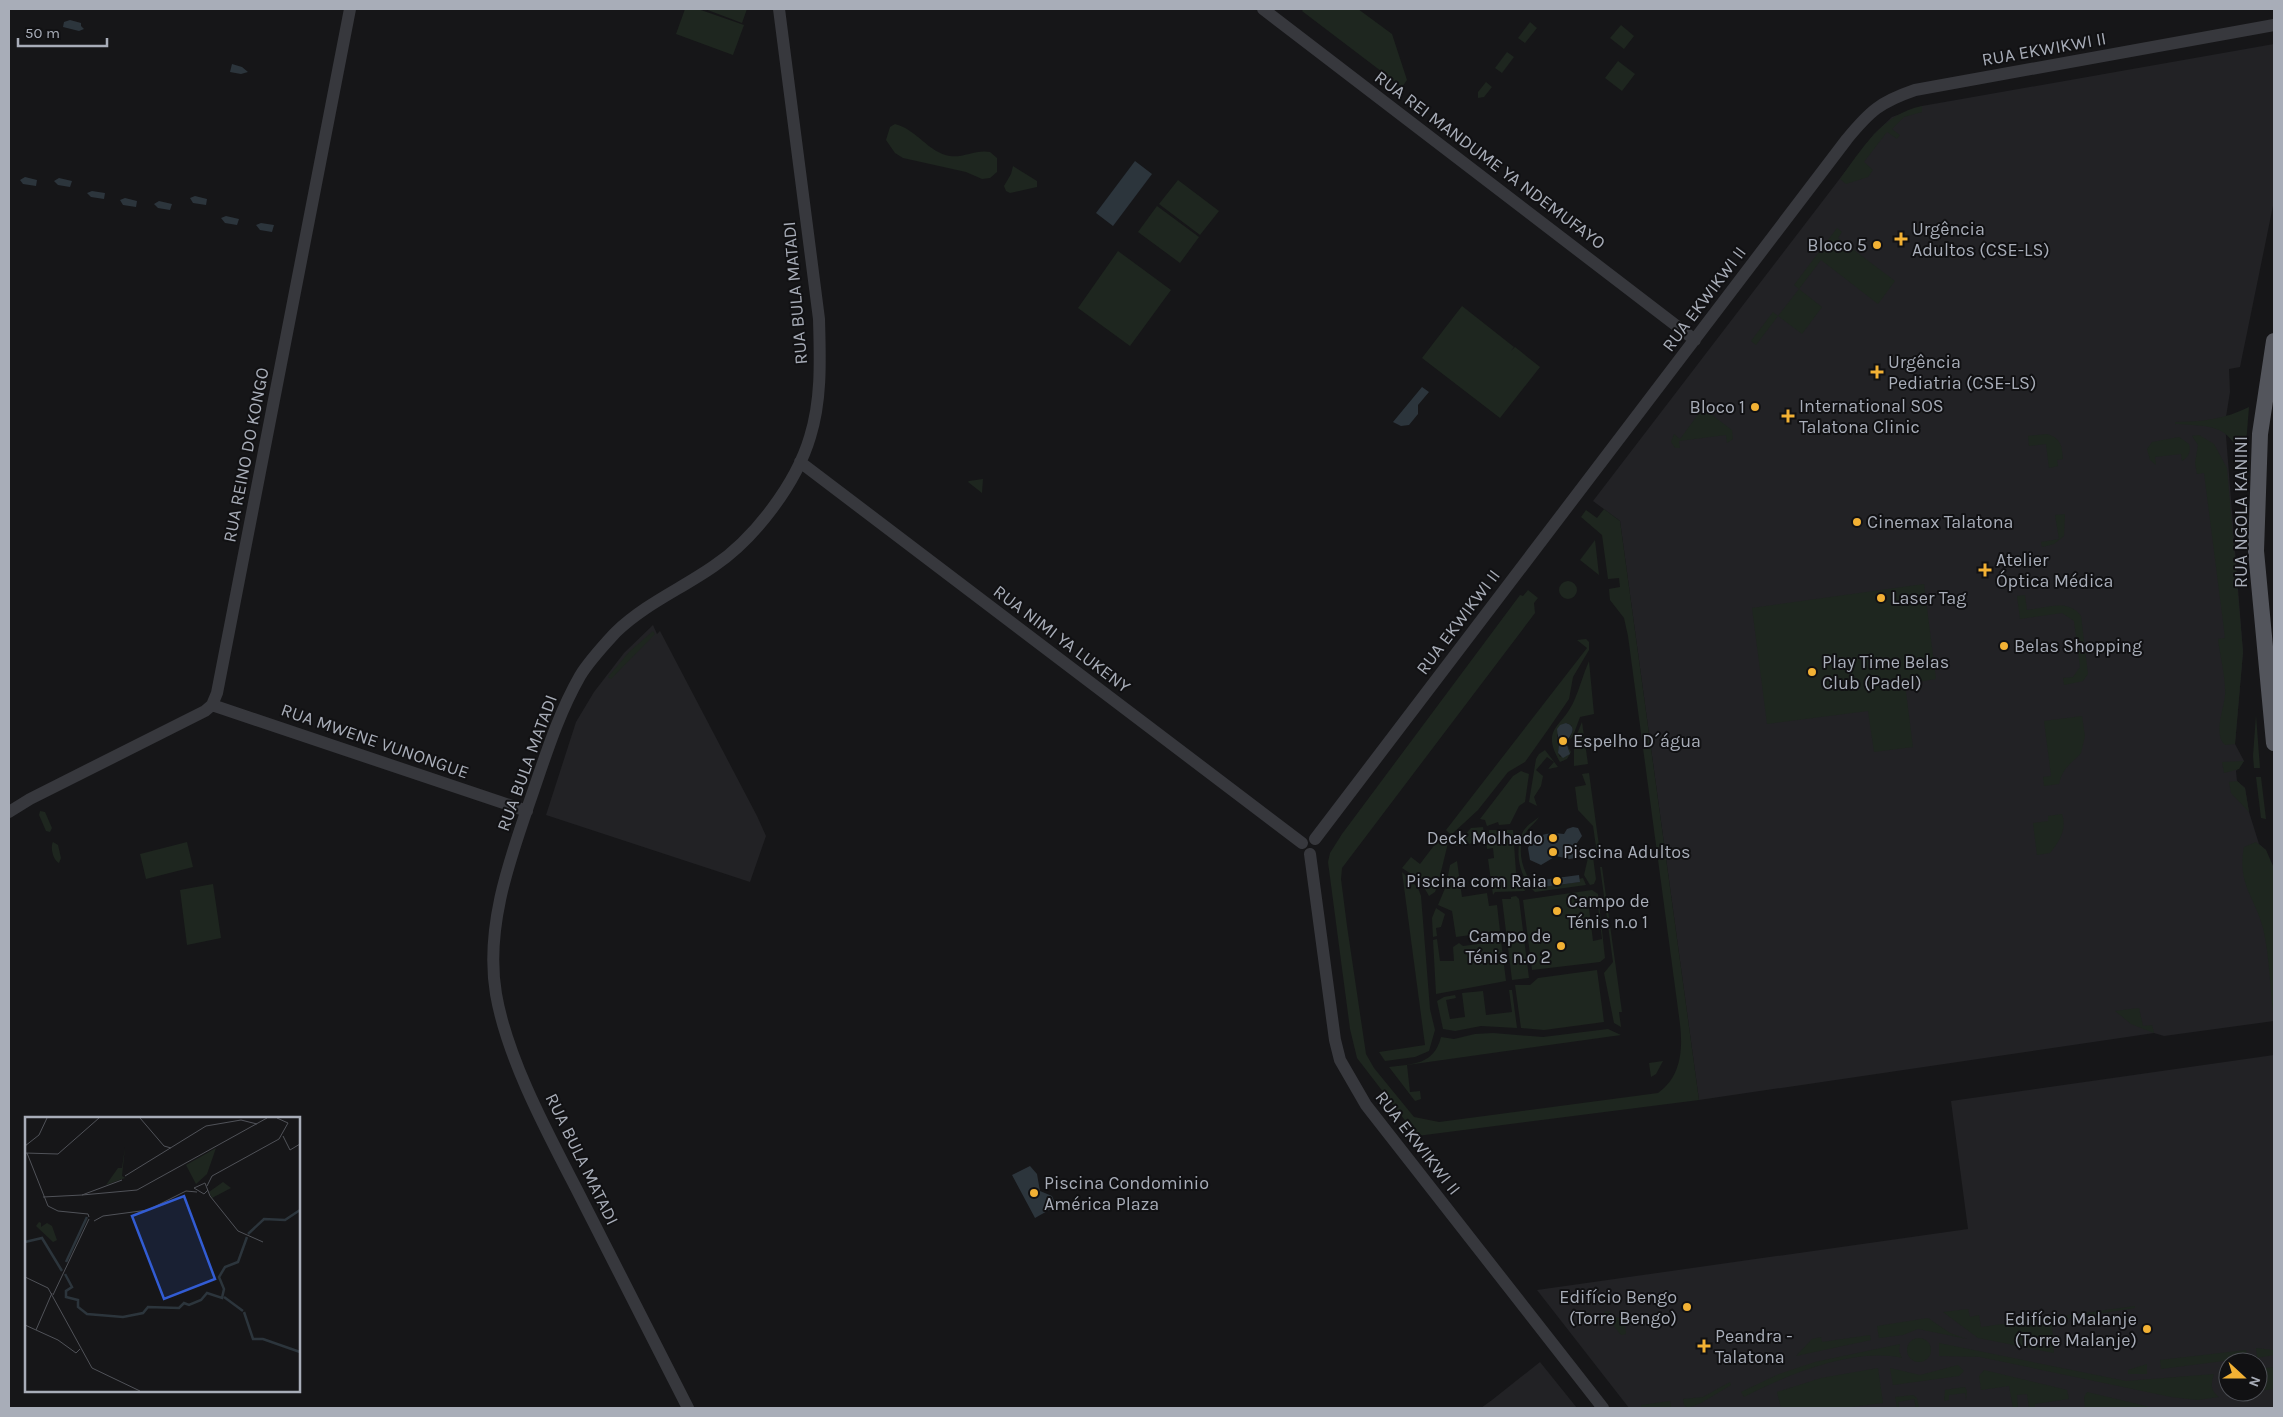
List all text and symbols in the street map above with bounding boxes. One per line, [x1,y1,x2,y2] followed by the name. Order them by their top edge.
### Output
[18,15,106,47] scale bar
[25,24,60,42] text: 50 m
[1980,27,2108,71] street label: RUA EKWIKWI II
[1370,66,1610,254] street label: RUA REI MANDUME YA NDEMUFAYO
[1912,218,2050,261] place label: Urgência Adultos (CSE-LS)
[778,220,812,366] street label: RUA BULA MATADI
[1894,232,1908,246] marker: Urgência Adultos (CSE-LS)
[1807,234,1867,256] place label: Bloco 5
[1871,239,1883,251] marker: Bloco 5
[1657,242,1751,356] street label: RUA EKWIKWI II
[1888,351,2036,394] place label: Urgência Pediatria (CSE-LS)
[1870,365,1884,379] marker: Urgência Pediatria (CSE-LS)
[218,366,274,544] street label: RUA REINO DO KONGO
[1799,395,1944,438] place label: International SOS Talatona Clinic
[1690,396,1745,418] place label: Bloco 1
[1749,401,1761,413] marker: Bloco 1
[1781,409,1795,423] marker: International SOS Talatona Clinic
[2230,436,2252,588] street label: RUA NGOLA KANINI
[1867,511,2013,533] place label: Cinemax Talatona
[1851,516,1863,528] marker: Cinemax Talatona
[1996,549,2113,592] place label: Atelier Óptica Médica
[1978,563,1992,577] marker: Atelier Óptica Médica
[1411,565,1505,679] street label: RUA EKWIKWI II
[989,580,1135,698] street label: RUA NIMI YA LUKENY
[1891,587,1966,609] place label: Laser Tag
[1875,592,1887,604] marker: Laser Tag
[2014,635,2142,657] place label: Belas Shopping
[1998,640,2010,652] marker: Belas Shopping
[1822,651,1949,694] place label: Play Time Belas Club (Padel)
[1806,666,1818,678] marker: Play Time Belas Club (Padel)
[492,692,562,834] street label: RUA BULA MATADI
[278,699,472,783] street label: RUA MWENE VUNONGUE
[1573,730,1701,752] place label: Espelho D´água
[1557,735,1569,747] marker: Espelho D´água
[1427,827,1543,849] place label: Deck Molhado
[1547,832,1559,844] marker: Deck Molhado
[1563,841,1691,863] place label: Piscina Adultos
[1547,846,1559,858] marker: Piscina Adultos
[1406,870,1547,892] place label: Piscina com Raia
[1551,875,1563,887] marker: Piscina com Raia
[1567,890,1649,933] place label: Campo de Ténis n.º 1
[1551,905,1563,917] marker: Campo de Ténis n.º 1
[1466,925,1551,968] place label: Campo de Ténis n.º 2
[1555,940,1567,952] marker: Campo de Ténis n.º 2
[1371,1087,1465,1199] street label: RUA EKWIKWI II
[541,1090,623,1228] street label: RUA BULA MATADI
[25,1117,300,1392] inset map
[1044,1172,1209,1215] place label: Piscina Condominio América Plaza
[1028,1187,1040,1199] marker: Piscina Condominio América Plaza
[1559,1286,1677,1329] place label: Edifício Bengo (Torre Bengo)
[1681,1301,1693,1313] marker: Edifício Bengo (Torre Bengo)
[2005,1308,2137,1351] place label: Edifício Malanje (Torre Malanje)
[2141,1323,2153,1335] marker: Edifício Malanje (Torre Malanje)
[1715,1325,1793,1368] place label: Peandra - Talatona
[1697,1339,1711,1353] marker: Peandra - Talatona
[2218,1352,2268,1402] north arrow
[2245,1374,2264,1389] text: N

